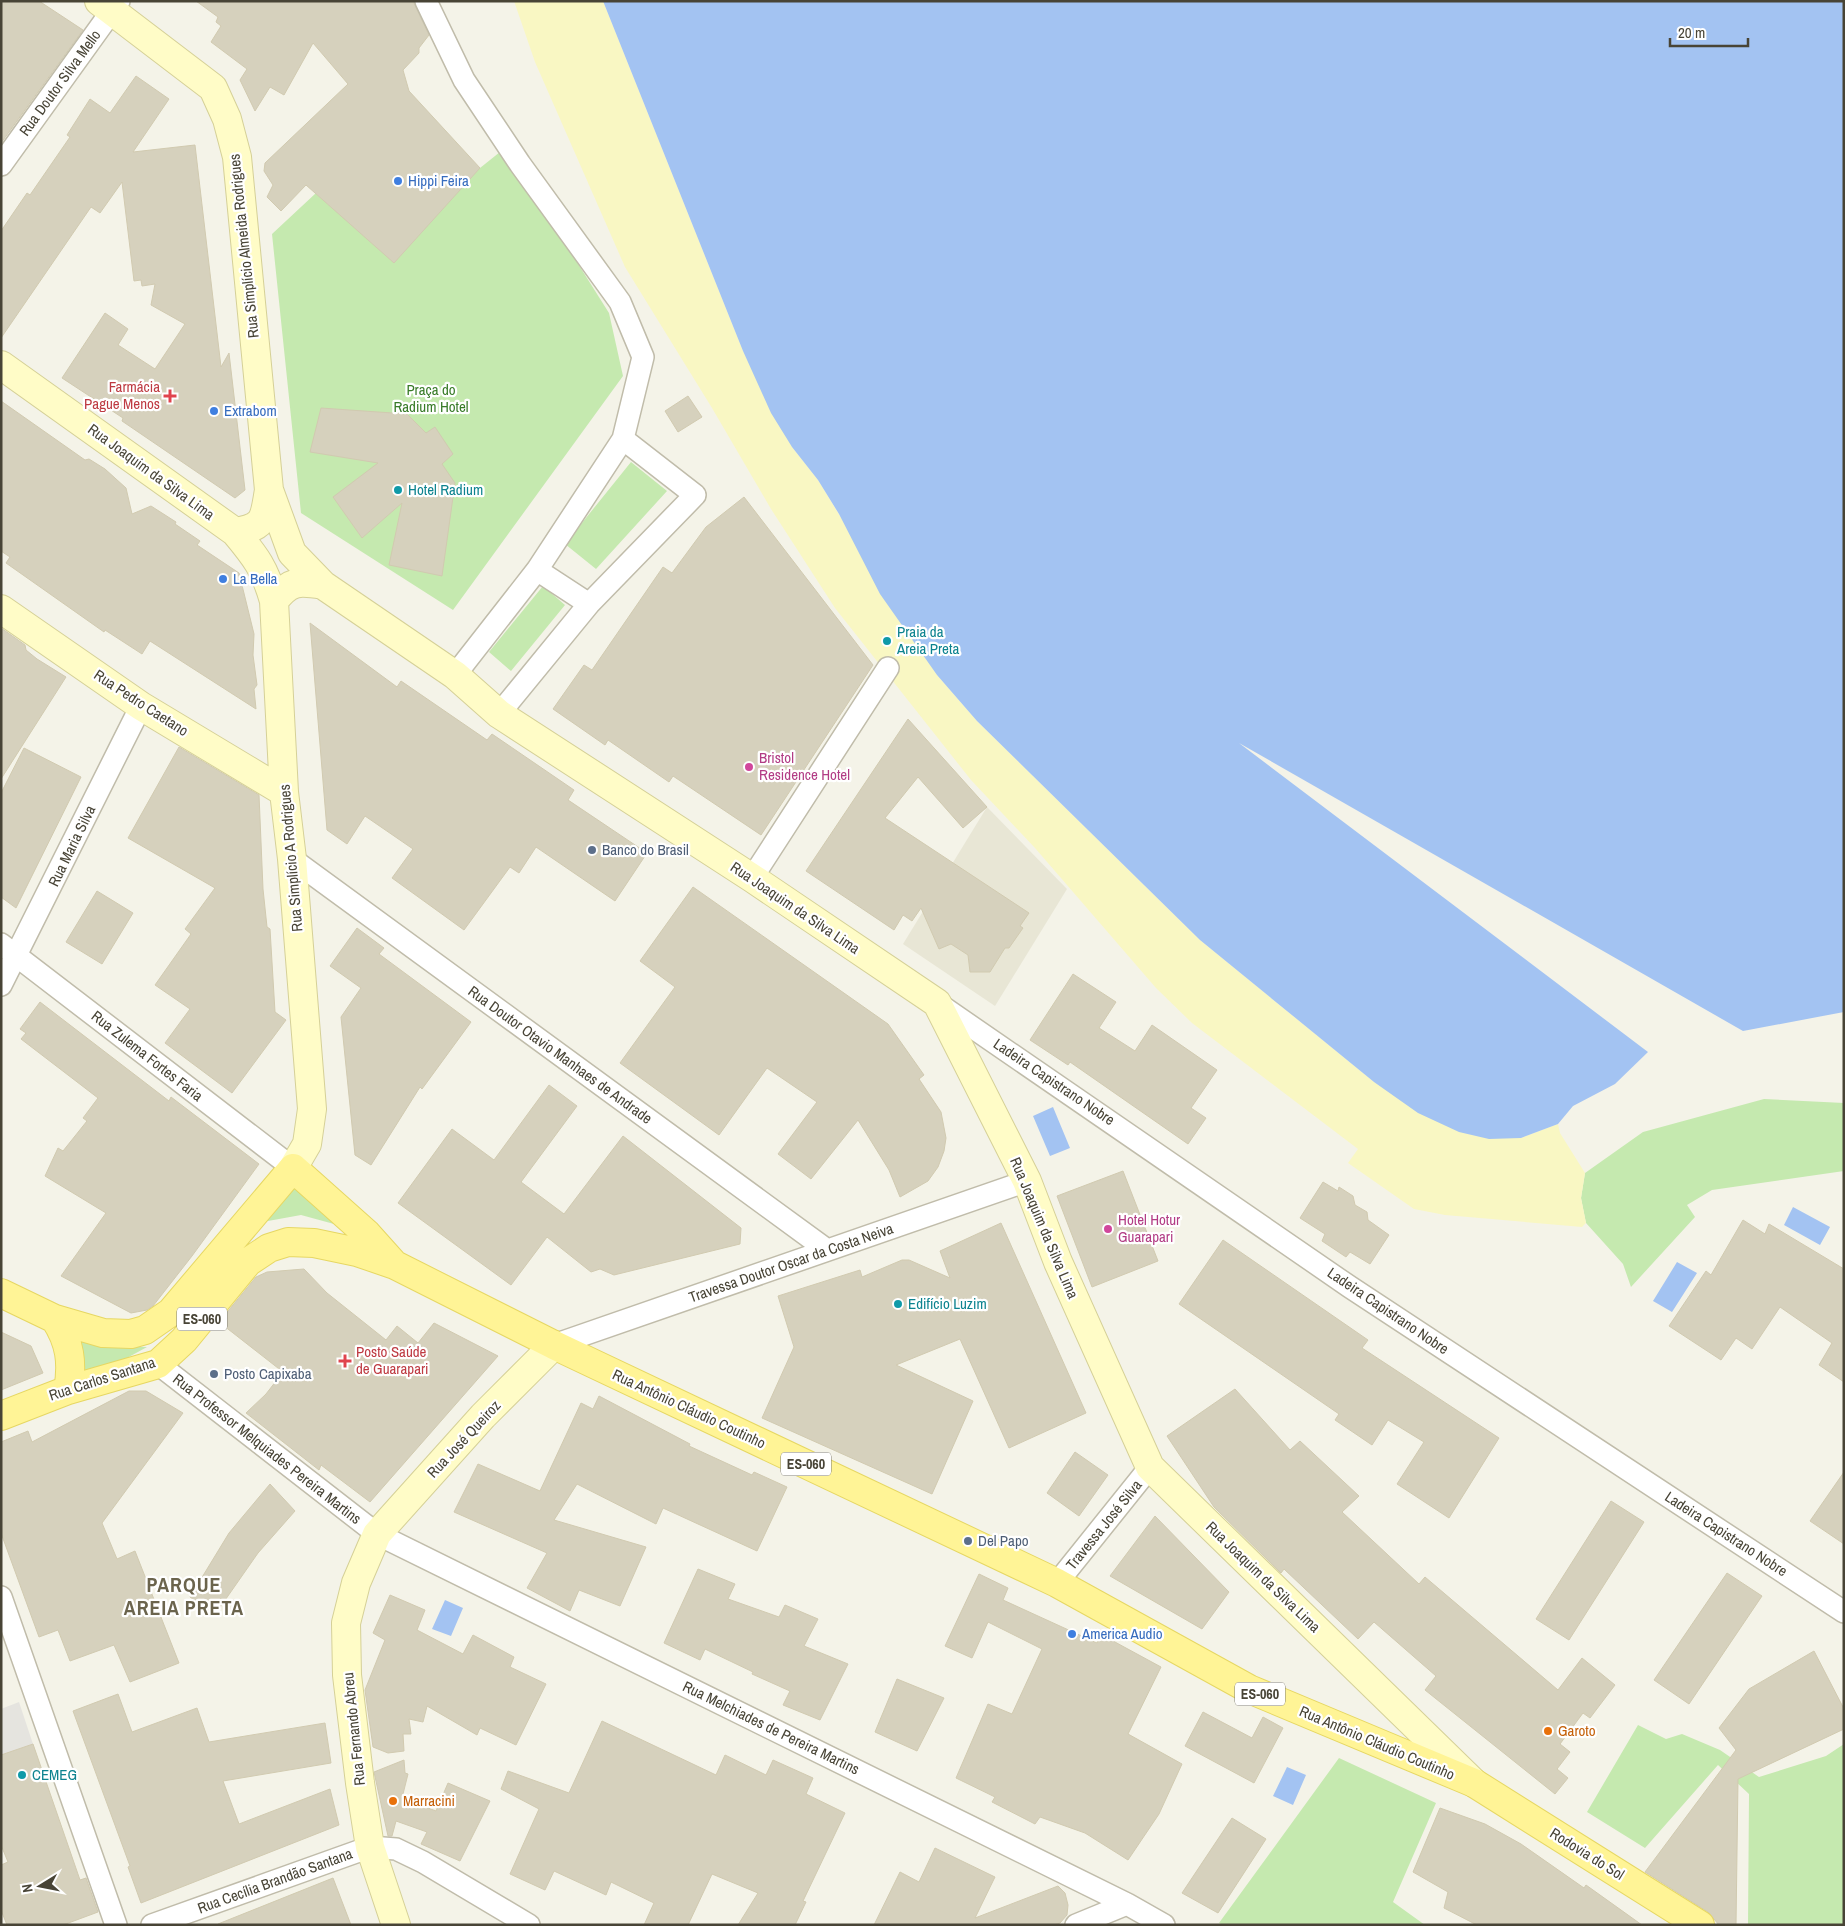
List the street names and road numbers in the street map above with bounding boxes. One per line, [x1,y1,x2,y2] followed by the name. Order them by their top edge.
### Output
[14,25,105,140] street label: Rua Doutor Silva Mello
[223,153,264,339] street label: Rua Simplício Almeida Rodrigues
[84,418,219,525] street label: Rua Joaquim da Silva Lima
[90,664,193,741] street label: Rua Pedro Caetano
[274,784,307,933] street label: Rua Simplício A Rodrigues
[43,801,100,890] street label: Rua Maria Silva
[726,856,864,959] street label: Rua Joaquim da Silva Lima
[464,981,657,1129] street label: Rua Doutor Otavio Manhaes de Andrade
[87,1005,208,1106] street label: Rua Zulema Fortes Faria
[989,1033,1119,1130] street label: Ladeira Capistrano Nobre
[1005,1154,1084,1302] street label: Rua Joaquim da Silva Lima
[686,1218,896,1307] street label: Travessa Doutor Oscar da Costa Neiva
[1323,1262,1453,1359] street label: Ladeira Capistrano Nobre
[177,1308,227,1330] road number: ES-060
[46,1351,158,1406] street label: Rua Carlos Santana
[609,1364,769,1453] street label: Rua Antônio Cláudio Coutinho
[169,1368,366,1529] street label: Rua Professor Melquiades Pereira Martins
[422,1395,505,1482] street label: Rua José Queiroz
[781,1452,831,1476] road number: ES-060
[1061,1475,1147,1574] street label: Travessa José Silva
[1661,1486,1792,1581] street label: Ladeira Capistrano Nobre
[1201,1516,1325,1637] street label: Rua Joaquim da Silva Lima
[337,1671,370,1787] street label: Rua Fernando Abreu
[679,1676,863,1780] street label: Rua Melchiades de Pereira Martins
[1235,1682,1285,1706] road number: ES-060
[1296,1700,1458,1785] street label: Rua Antônio Cláudio Coutinho
[1546,1822,1628,1885] street label: Rodovia do Sol
[194,1843,355,1918] street label: Rua Cecília Brandão Santana

